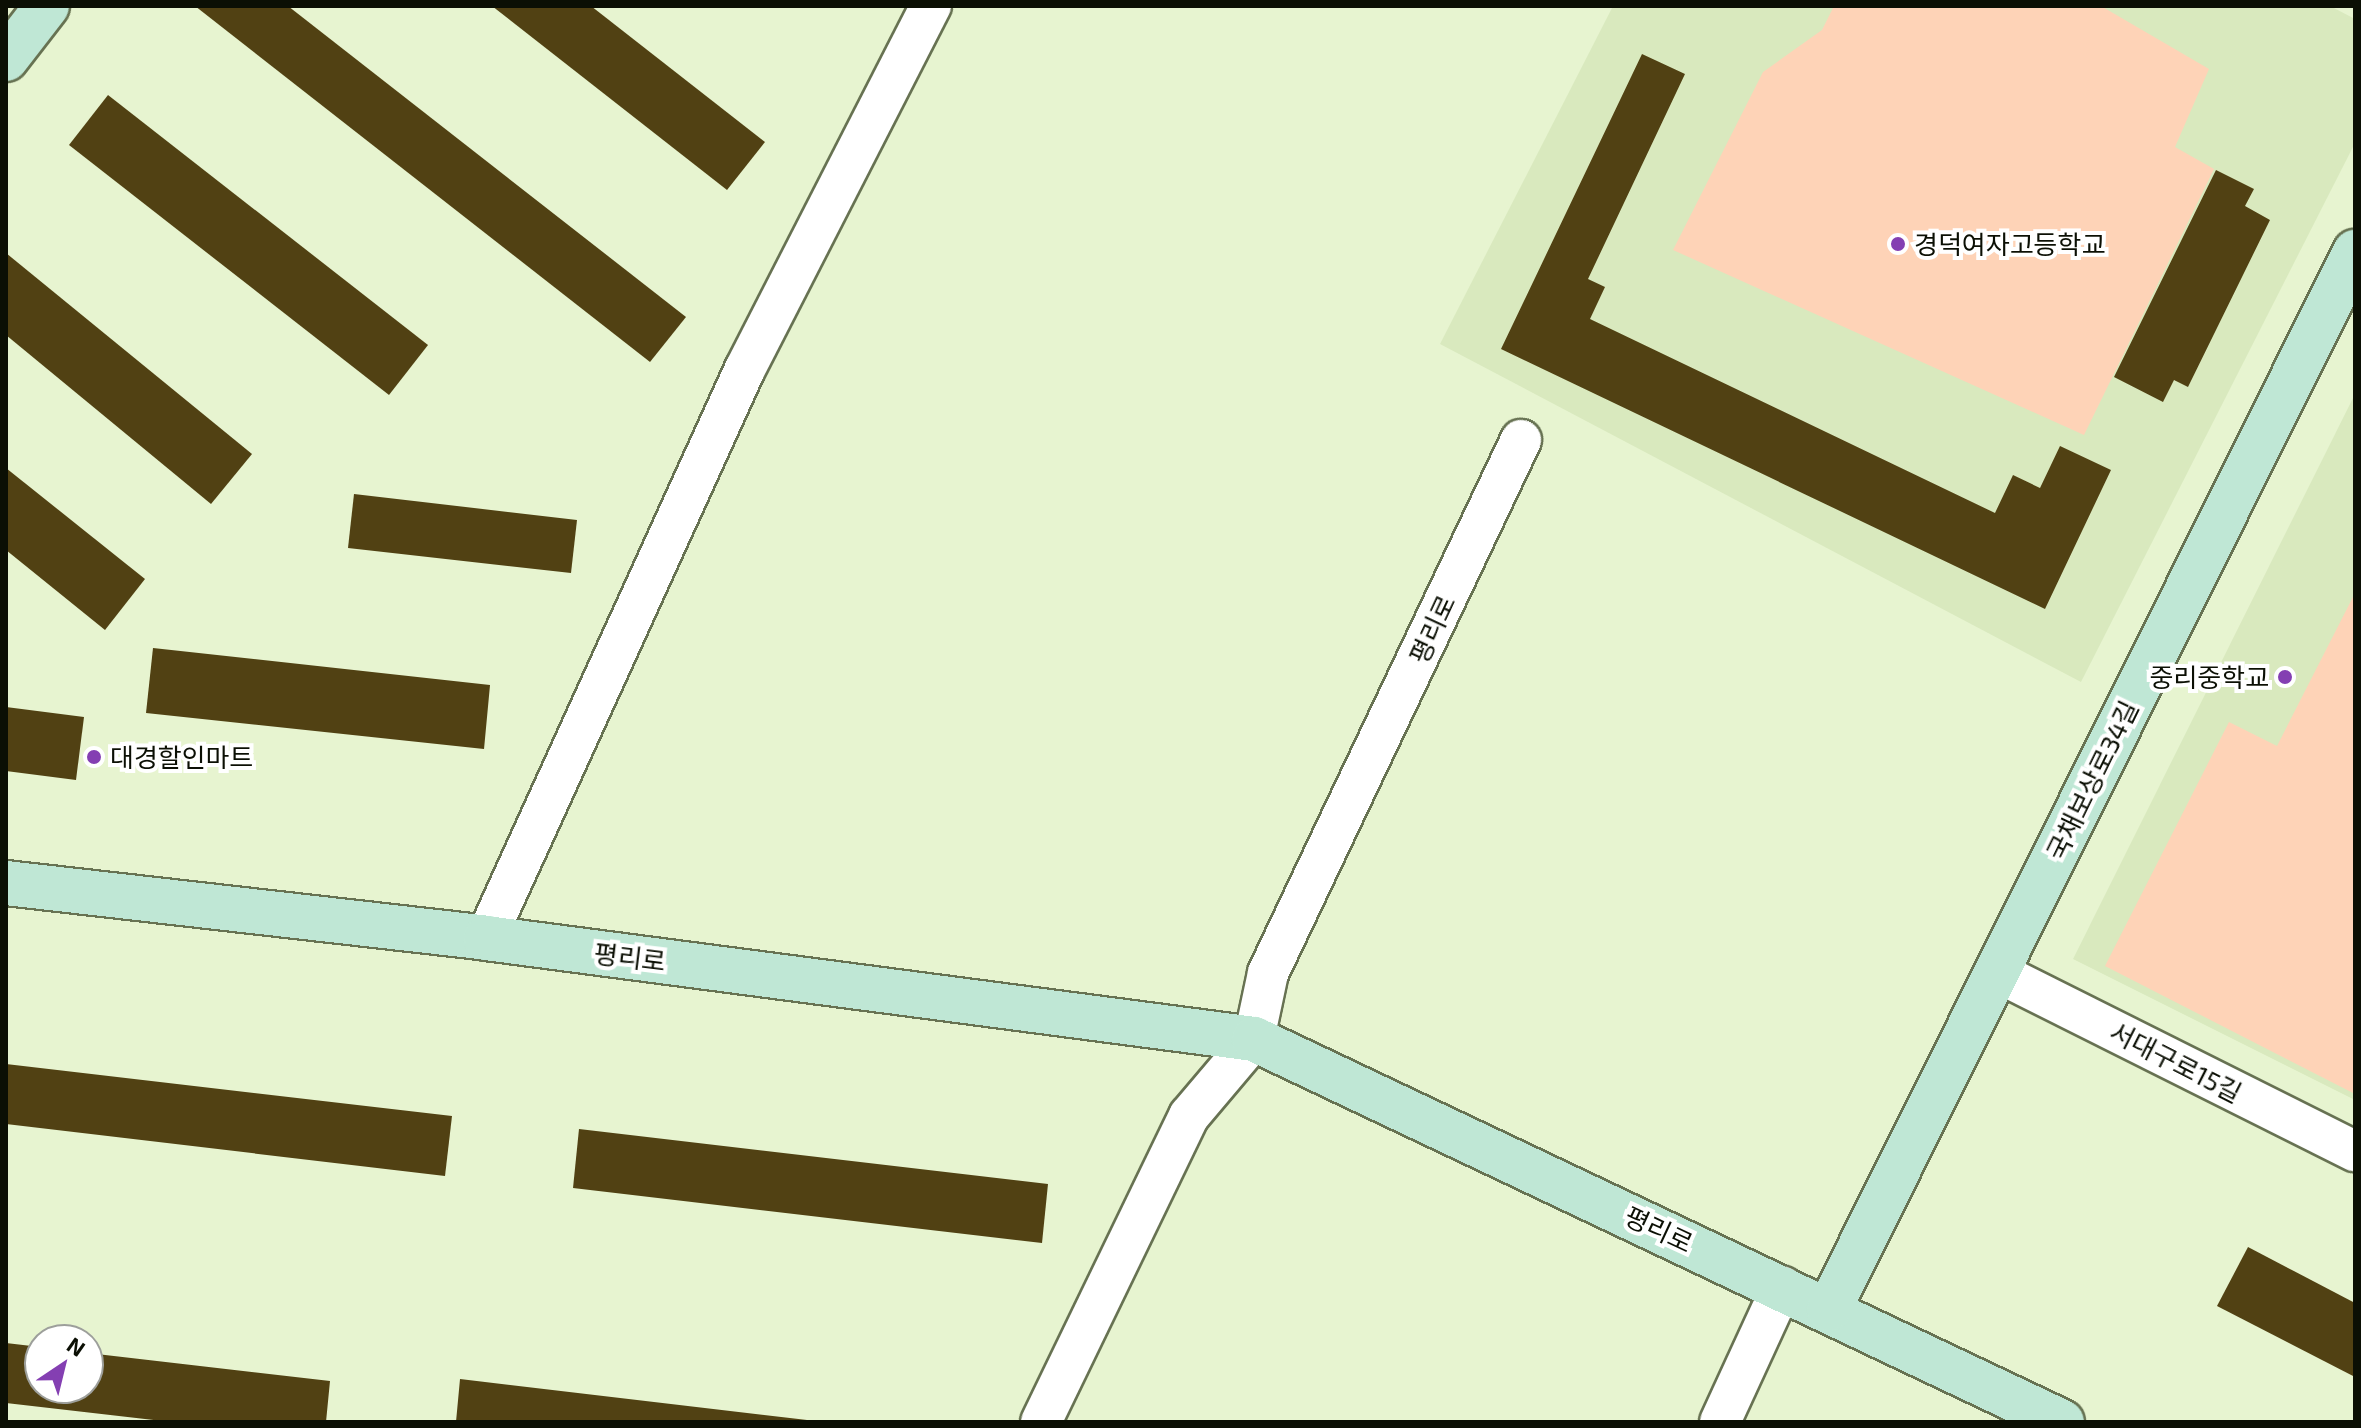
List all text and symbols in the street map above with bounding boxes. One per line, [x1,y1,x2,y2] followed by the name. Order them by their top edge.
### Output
[1914,228,2105,260] place label: 경덕여자고등학교
[1889,235,1907,253] marker: 경덕여자고등학교
[1403,590,1461,668] street label: 평리로
[2149,661,2269,693] place label: 중리중학교
[2276,668,2294,686] marker: 중리중학교
[2040,695,2144,865] street label: 국채보상로34길
[110,741,254,773] place label: 대경할인마트
[85,748,103,766] marker: 대경할인마트
[592,937,668,977] street label: 평리로
[2105,1015,2247,1109] street label: 서대구로15길
[1620,1200,1698,1258] street label: 평리로
[24,1324,104,1404] north arrow
[63,1331,91,1361] text: N

